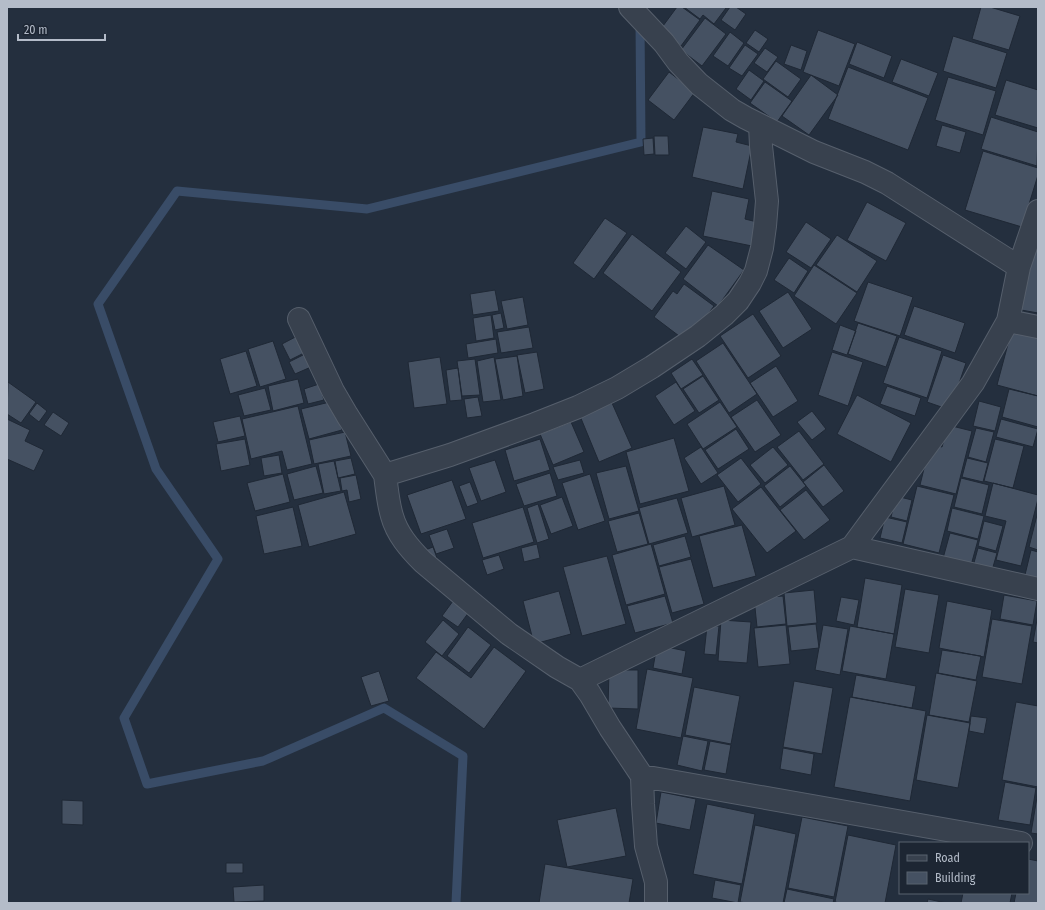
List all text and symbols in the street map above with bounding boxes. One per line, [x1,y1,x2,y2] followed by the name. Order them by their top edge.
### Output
[18,16,105,42] scale bar
[24,23,48,37] text: 20 m
[899,842,1029,894] legend
[935,851,960,865] text: Road
[935,871,976,885] text: Building

